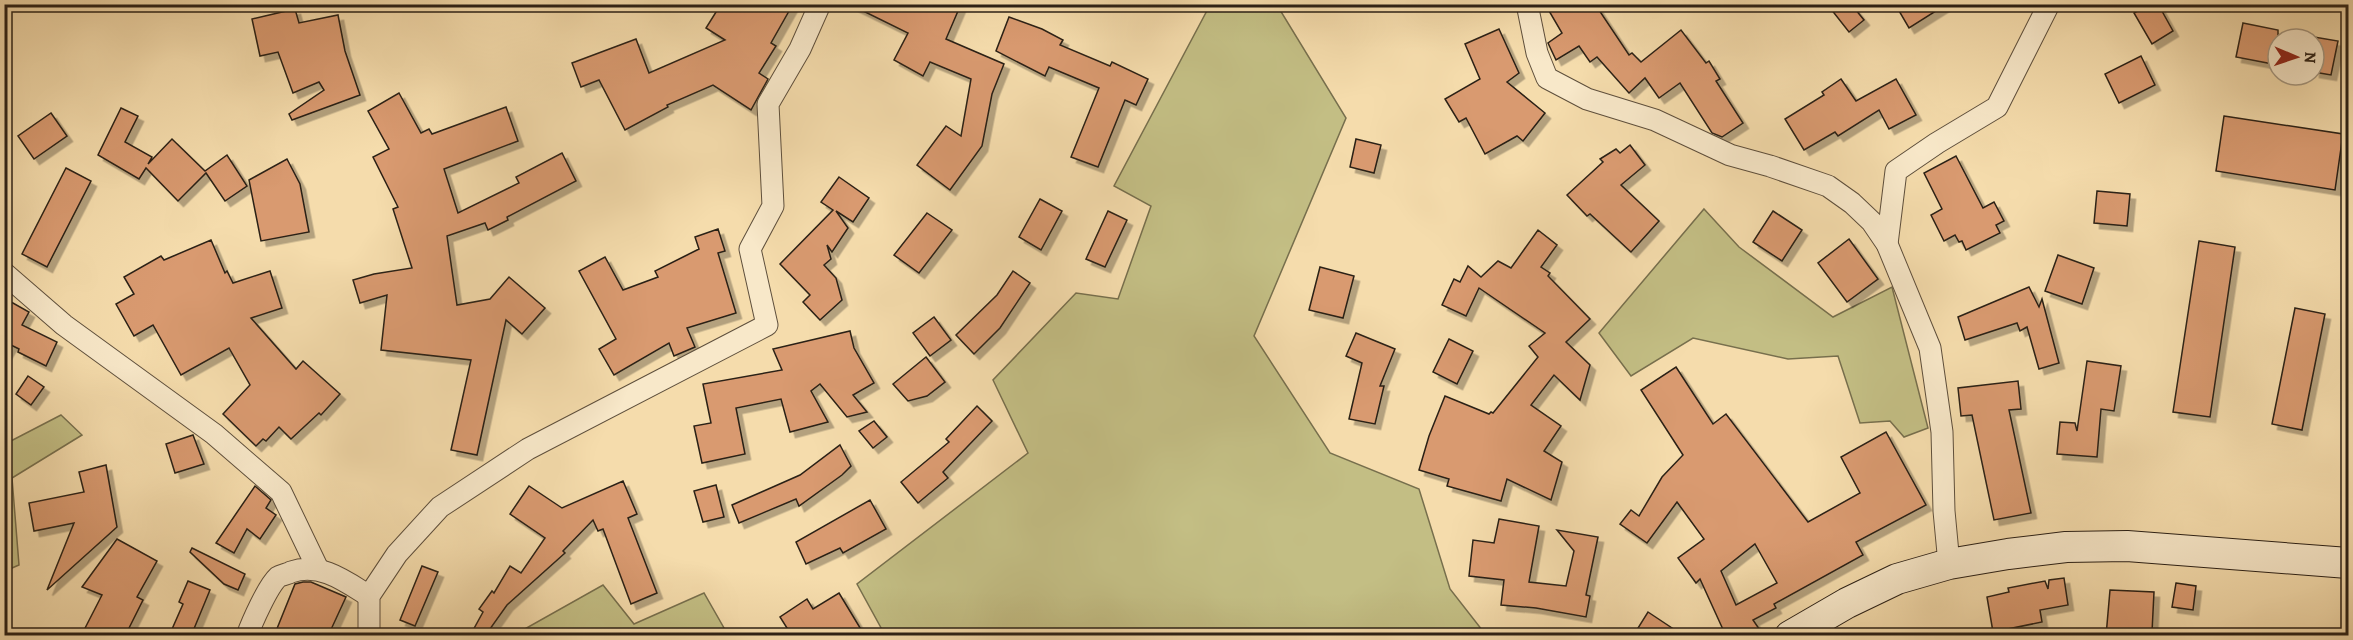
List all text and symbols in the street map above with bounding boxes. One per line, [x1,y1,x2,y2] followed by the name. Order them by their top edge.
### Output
[2266,27,2326,87] north arrow
[2299,51,2321,64] text: N

